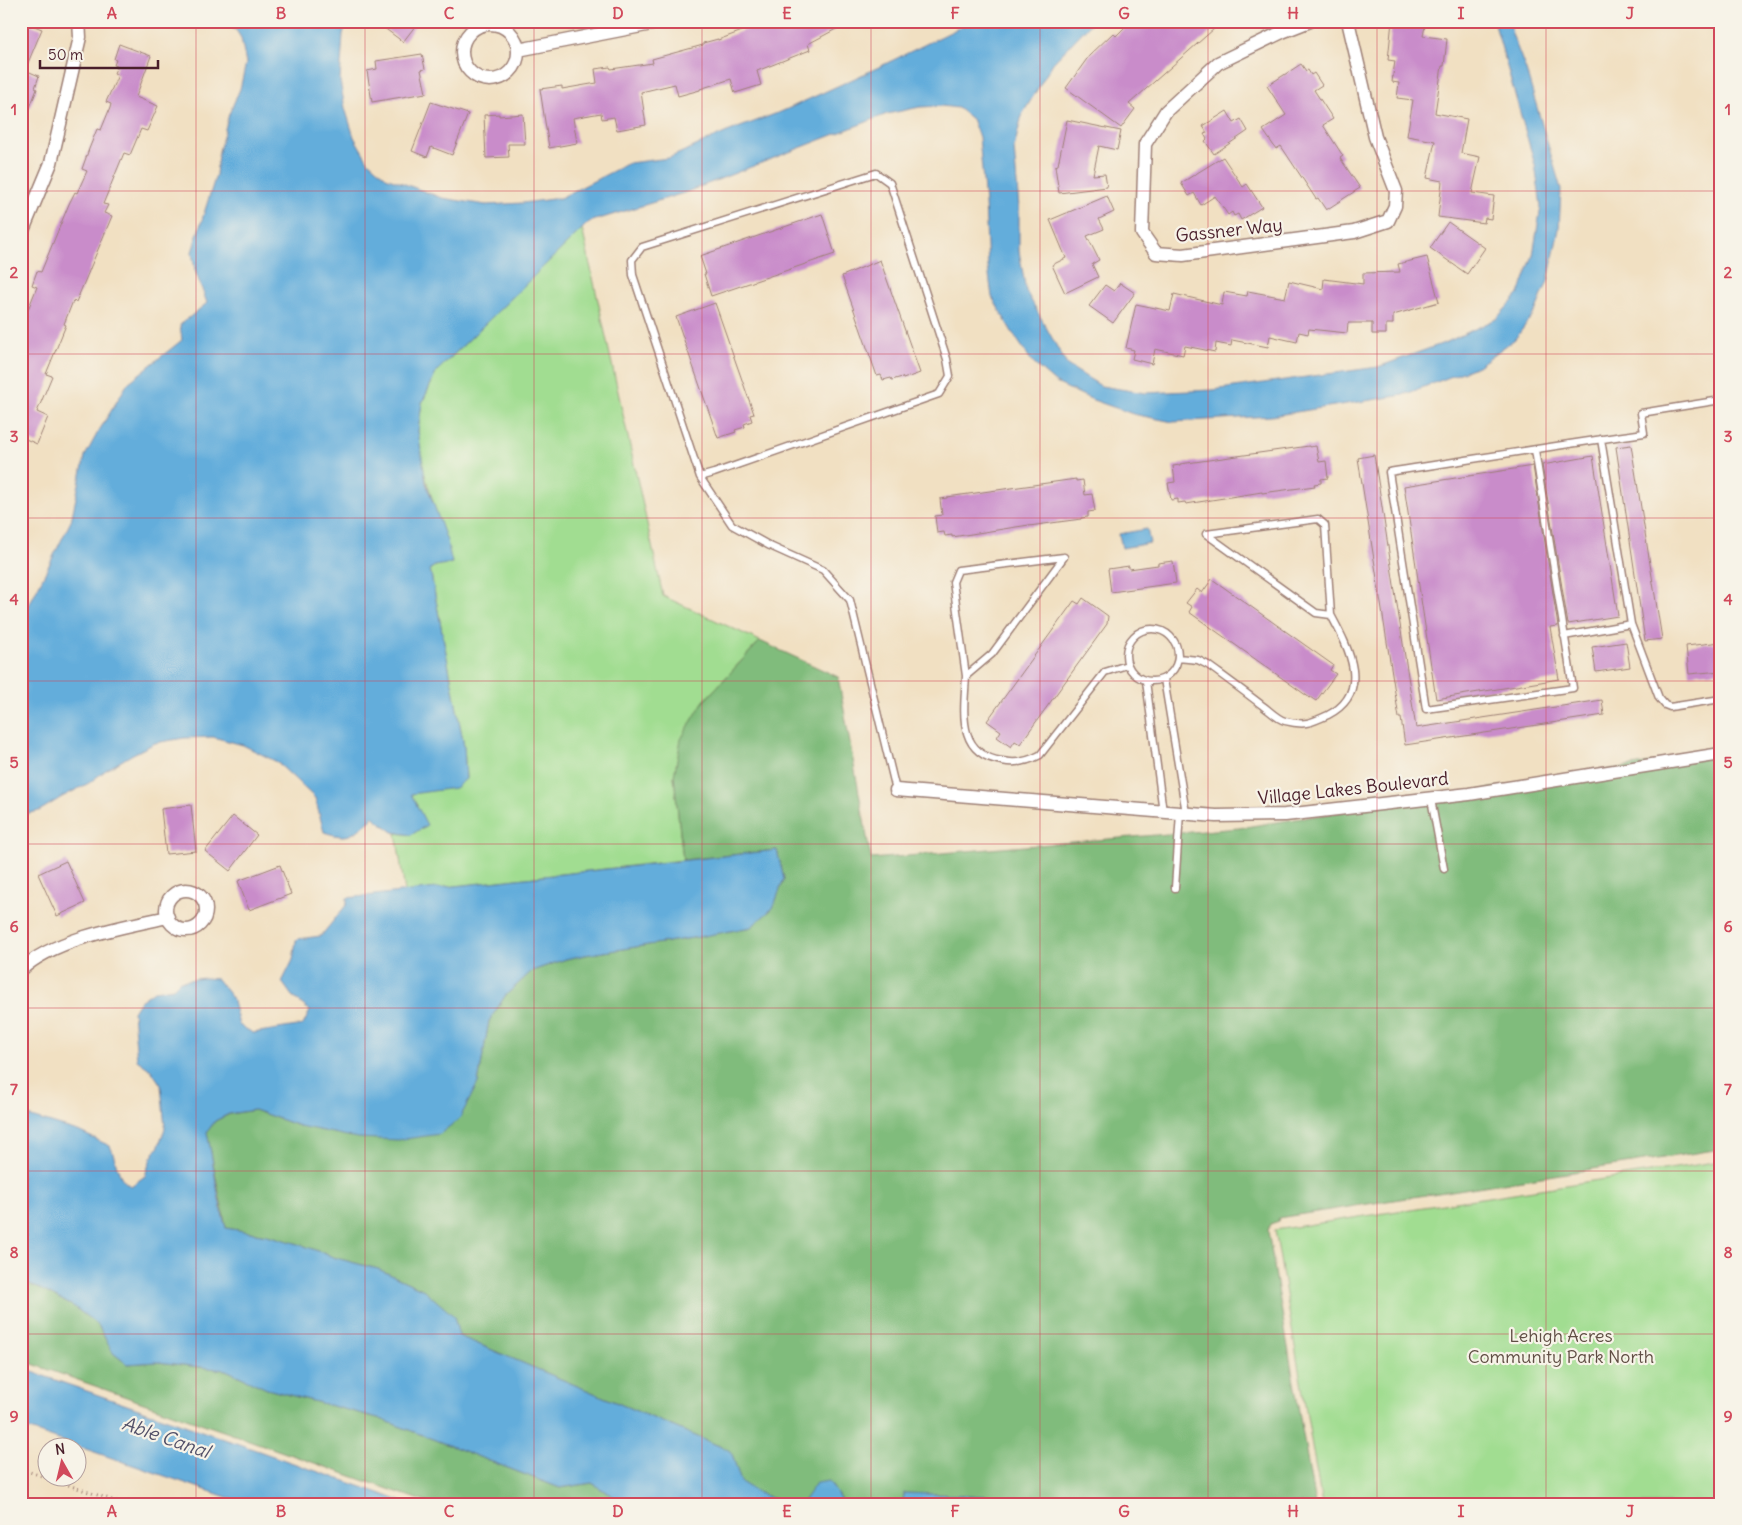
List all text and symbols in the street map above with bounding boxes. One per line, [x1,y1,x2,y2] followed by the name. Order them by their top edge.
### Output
[107,3,117,23] text: A
[276,3,287,23] text: B
[444,3,455,23] text: C
[612,3,624,23] text: D
[782,3,792,23] text: E
[950,3,960,23] text: F
[1118,3,1130,23] text: G
[1287,3,1299,23] text: H
[1458,3,1465,23] text: I
[1626,3,1635,23] text: J
[40,38,158,70] scale bar
[48,45,83,64] text: 50 m
[11,99,17,119] text: 1
[1725,99,1731,119] text: 1
[1174,213,1284,247] street label: Gassner Way
[10,262,19,282] text: 2
[1724,262,1733,282] text: 2
[9,426,19,446] text: 3
[1723,426,1733,446] text: 3
[9,589,19,609] text: 4
[1723,589,1733,609] text: 4
[9,752,19,772] text: 5
[1723,752,1733,772] text: 5
[1257,767,1450,809] street label: Village Lakes Boulevard
[9,916,19,936] text: 6
[1723,916,1733,936] text: 6
[10,1079,18,1099] text: 7
[1724,1079,1732,1099] text: 7
[9,1242,19,1262] text: 8
[1723,1242,1733,1262] text: 8
[1468,1324,1654,1368] park label: Lehigh Acres Community Park North
[9,1406,19,1426] text: 9
[1723,1406,1733,1426] text: 9
[119,1411,216,1464] water label: Able Canal
[38,1438,88,1488] north arrow
[54,1440,66,1459] text: N
[107,1501,117,1521] text: A
[276,1501,287,1521] text: B
[444,1501,455,1521] text: C
[612,1501,624,1521] text: D
[782,1501,792,1521] text: E
[950,1501,960,1521] text: F
[1118,1501,1130,1521] text: G
[1287,1501,1299,1521] text: H
[1458,1501,1465,1521] text: I
[1626,1501,1635,1521] text: J

